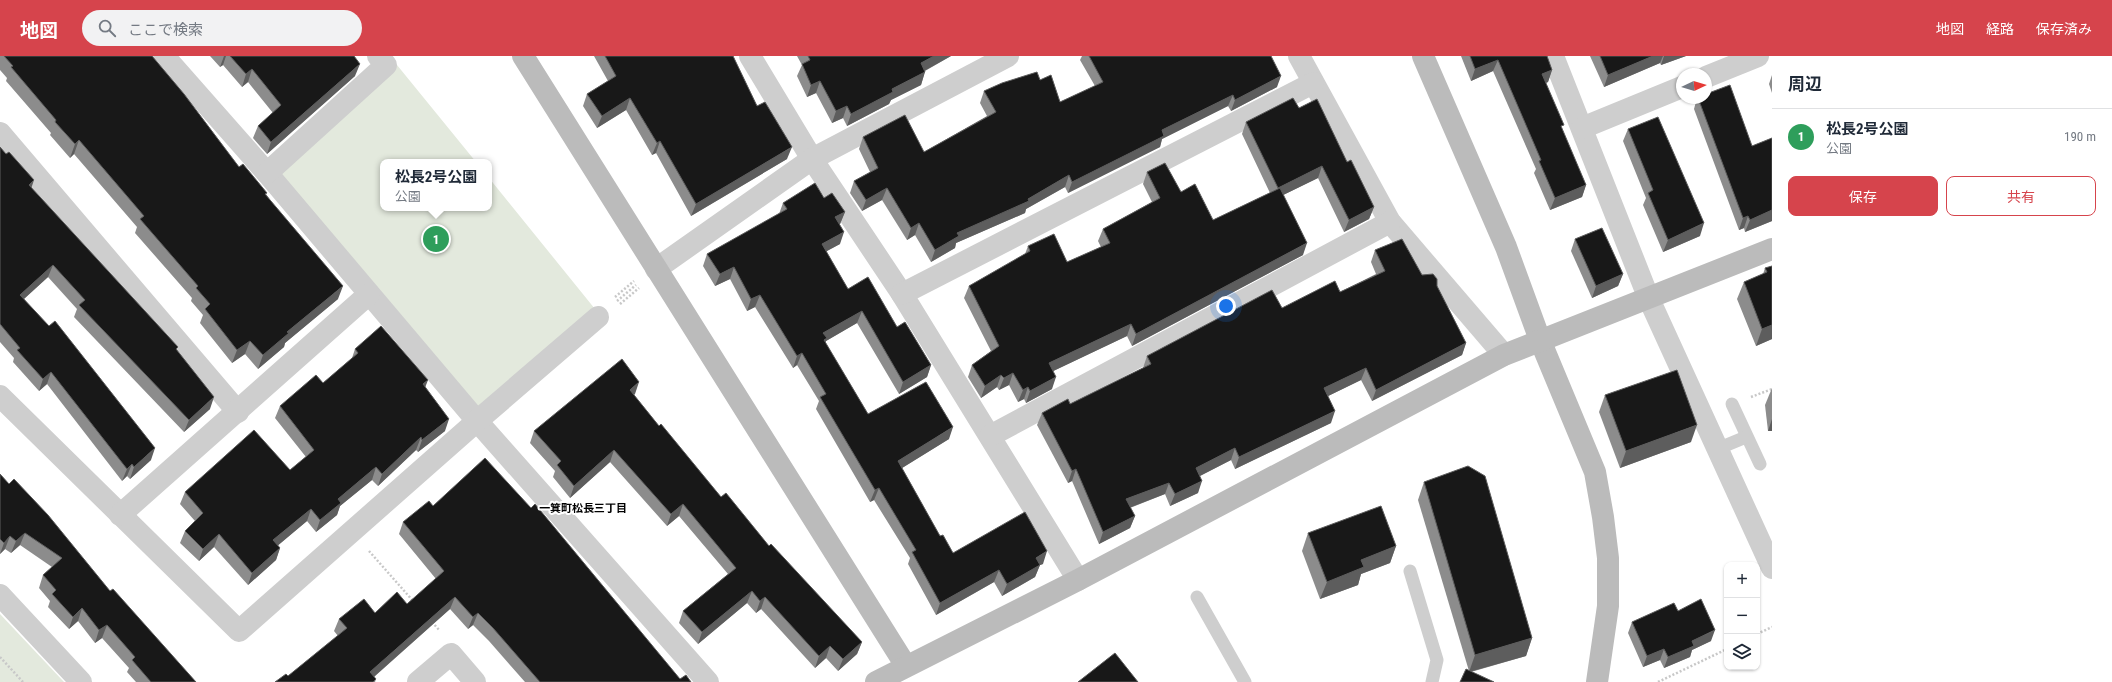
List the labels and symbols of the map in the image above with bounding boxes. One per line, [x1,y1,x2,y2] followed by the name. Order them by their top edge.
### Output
[1676,68,1712,104] north arrow
[423,224,449,254] pin: 1
[1216,296,1236,316] your location
[539,502,627,515] district label: 一箕町松長三丁目

